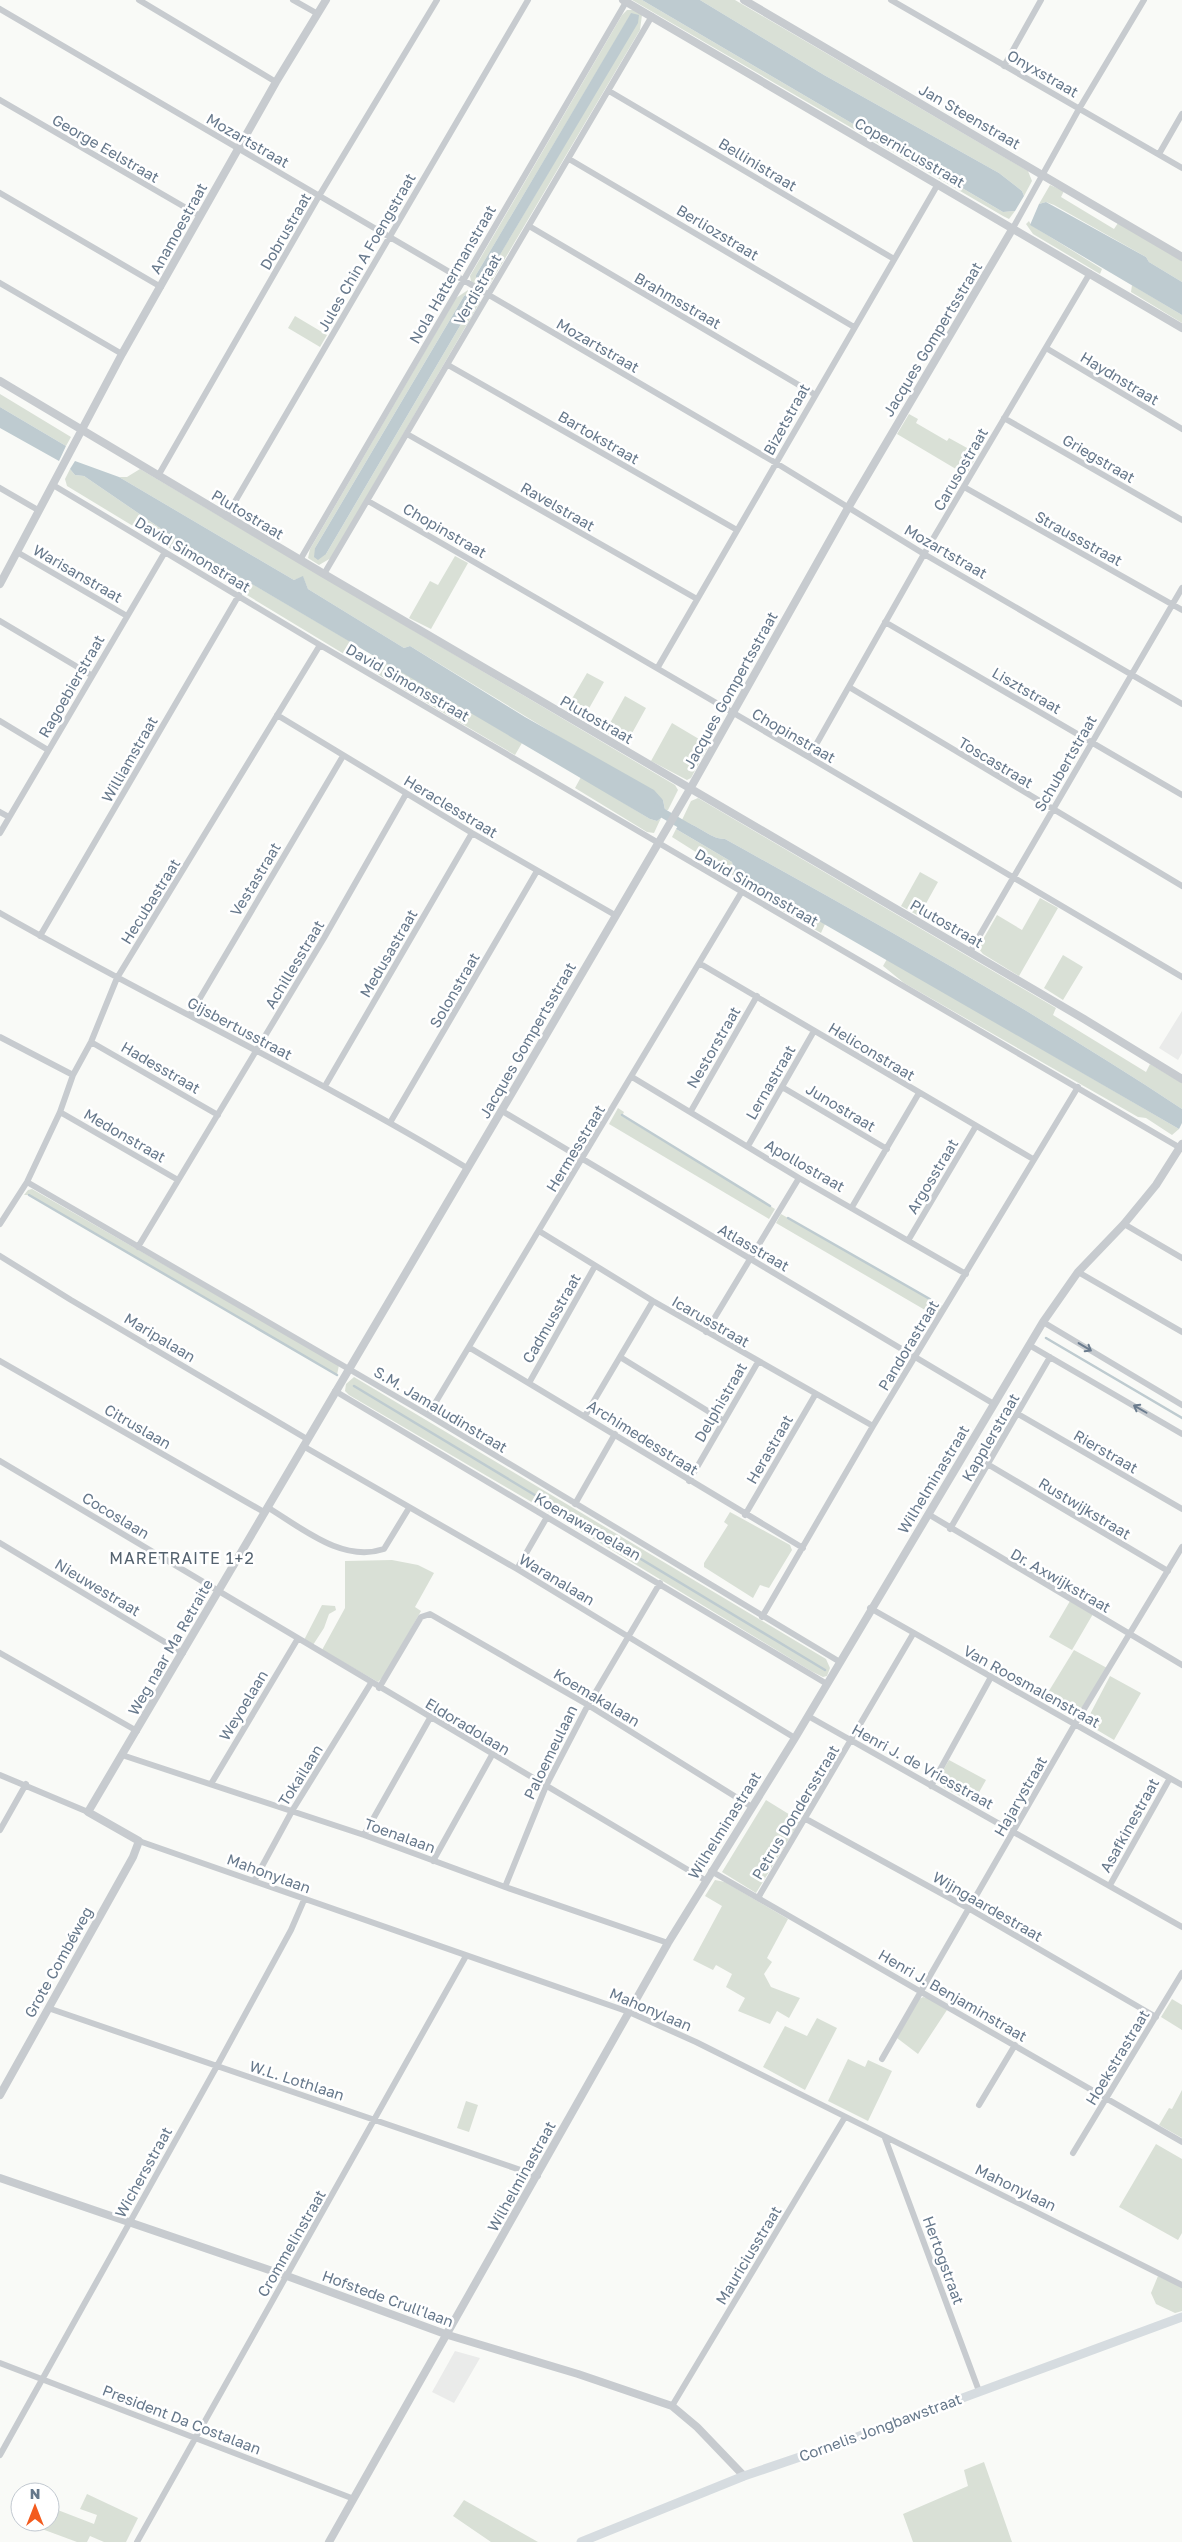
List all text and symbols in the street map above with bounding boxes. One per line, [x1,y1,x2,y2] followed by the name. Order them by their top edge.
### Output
[1004,45,1082,101] street label: Onyxstraat
[916,80,1024,152] street label: Jan Steenstraat
[203,109,293,171] street label: Mozartstraat
[49,110,163,186] street label: George Eelstraat
[852,113,968,191] street label: Copernicusstraat
[716,134,800,194] street label: Bellinistraat
[313,170,419,334] street label: Jules Chin A Foengstraat
[146,179,210,277] street label: Anamoestraat
[256,189,314,273] street label: Dobrustraat
[674,200,762,264] street label: Berliozstraat
[405,202,499,346] street label: Nola Hattermanstraat
[449,250,505,328] street label: Verdistraat
[879,258,985,420] street label: Jacques Gompertsstraat
[631,268,725,332] street label: Brahmsstraat
[553,314,643,376] street label: Mozartstraat
[1077,347,1163,409] street label: Haydnstraat
[759,380,813,458] street label: Bizetstraat
[555,407,643,467] street label: Bartokstraat
[929,424,991,514] street label: Carusostraat
[1060,430,1138,486] street label: Griegstraat
[518,478,598,534] street label: Ravelstraat
[209,485,287,543] street label: Plutostraat
[400,499,490,561] street label: Chopinstraat
[1032,507,1126,569] street label: Straussstraat
[132,512,254,596] street label: David Simonstraat
[901,520,991,582] street label: Mozartstraat
[30,540,126,606] street label: Warisanstraat
[679,608,781,772] street label: Jacques Gompertsstraat
[34,631,108,741] street label: Ragoebierstraat
[343,639,473,725] street label: David Simonsstraat
[989,663,1065,717] street label: Lisztstraat
[557,691,637,747] street label: Plutostraat
[749,704,839,766] street label: Chopinstraat
[1030,711,1100,815] street label: Schubertstraat
[97,713,161,805] street label: Williamstraat
[955,733,1037,791] street label: Toscastraat
[401,771,501,841] street label: Heraclesstraat
[226,839,284,919] street label: Vestastraat
[692,844,822,930] street label: David Simonsstraat
[117,855,183,947] street label: Hecubastraat
[907,895,987,951] street label: Plutostraat
[356,906,420,1000] street label: Medusastraat
[261,917,327,1011] street label: Achillesstraat
[425,949,483,1031] street label: Solonstraat
[475,959,579,1121] street label: Jacques Gompertsstraat
[185,993,295,1063] street label: Gijsbertusstraat
[682,1003,744,1091] street label: Nestorstraat
[825,1018,919,1084] street label: Heliconstraat
[118,1037,204,1097] street label: Hadesstraat
[741,1042,799,1122] street label: Lernastraat
[803,1079,879,1135] street label: Junostraat
[542,1101,608,1195] street label: Hermesstraat
[81,1104,169,1166] street label: Medonstraat
[762,1135,848,1195] street label: Apollostraat
[903,1135,961,1217] street label: Argosstraat
[715,1219,793,1275] street label: Atlasstraat
[518,1270,584,1366] street label: Cadmusstraat
[669,1292,753,1350] street label: Icarusstraat
[874,1297,942,1393] street label: Pandorastraat
[121,1309,199,1365] street label: Maripalaan
[1077,1343,1091,1353] one-way arrow
[690,1359,750,1445] street label: Delphistraat
[371,1362,511,1456] street label: S.M. Jamaludinstraat
[958,1390,1022,1484] street label: Kapplerstraat
[584,1396,702,1478] street label: Archimedesstraat
[101,1400,175,1452] street label: Citruslaan
[1133,1404,1147,1414] one-way arrow
[742,1411,796,1487] street label: Herastraat
[894,1421,972,1537] street label: Wilhelminastraat
[1071,1425,1141,1477] street label: Rierstraat
[1036,1473,1134,1543] street label: Rustwijkstraat
[79,1488,153,1542] street label: Cocoslaan
[532,1488,644,1564] street label: Koenawaroelaan
[1008,1544,1114,1616] street label: Dr. Axwijkstraat
[109,1548,255,1568] district label: MARETRAITE 1+2
[516,1549,598,1609] street label: Waranalaan
[52,1554,144,1620] street label: Nieuwestraat
[124,1576,216,1718] street label: Weg naar Ma Retraite
[961,1641,1103,1731] street label: Van Roosmalenstraat
[551,1664,643,1730] street label: Koemakalaan
[215,1667,271,1743] street label: Weyoelaan
[422,1694,514,1758] street label: Eldoradolaan
[519,1702,581,1802] street label: Paloemeulaan
[849,1720,997,1812] street label: Henri J. de Vriesstraat
[274,1741,326,1809] street label: Tokailaan
[748,1741,842,1883] street label: Petrus Dondersstraat
[990,1753,1050,1839] street label: Hajarystraat
[684,1768,764,1882] street label: Wilhelminastraat
[1096,1775,1162,1875] street label: Asafkinestraat
[362,1814,438,1856] street label: Toenalaan
[225,1850,313,1896] street label: Mahonylaan
[930,1867,1046,1945] street label: Wijngaardestraat
[20,1903,96,2021] street label: Grote Combéweg
[876,1945,1030,2045] street label: Henri J. Benjaminstraat
[607,1984,695,2034] street label: Mahonylaan
[1081,2006,1153,2108] street label: Hoekstrastraat
[247,2056,347,2104] street label: W.L. Lothlaan
[483,2118,559,2234] street label: Wilhelminastraat
[111,2124,175,2220] street label: Wichersstraat
[973,2160,1059,2214] street label: Mahonylaan
[253,2186,329,2300] street label: Crommelinstraat
[711,2202,785,2308] street label: Mauriciusstraat
[920,2213,968,2307] street label: Hertogstraat
[320,2266,456,2330] street label: Hofstede Crull'laan
[100,2380,264,2458] street label: President Da Costalaan
[796,2389,964,2465] street label: Cornelis Jongbawstraat
[10,2482,60,2532] north arrow
[30,2485,40,2502] text: N

